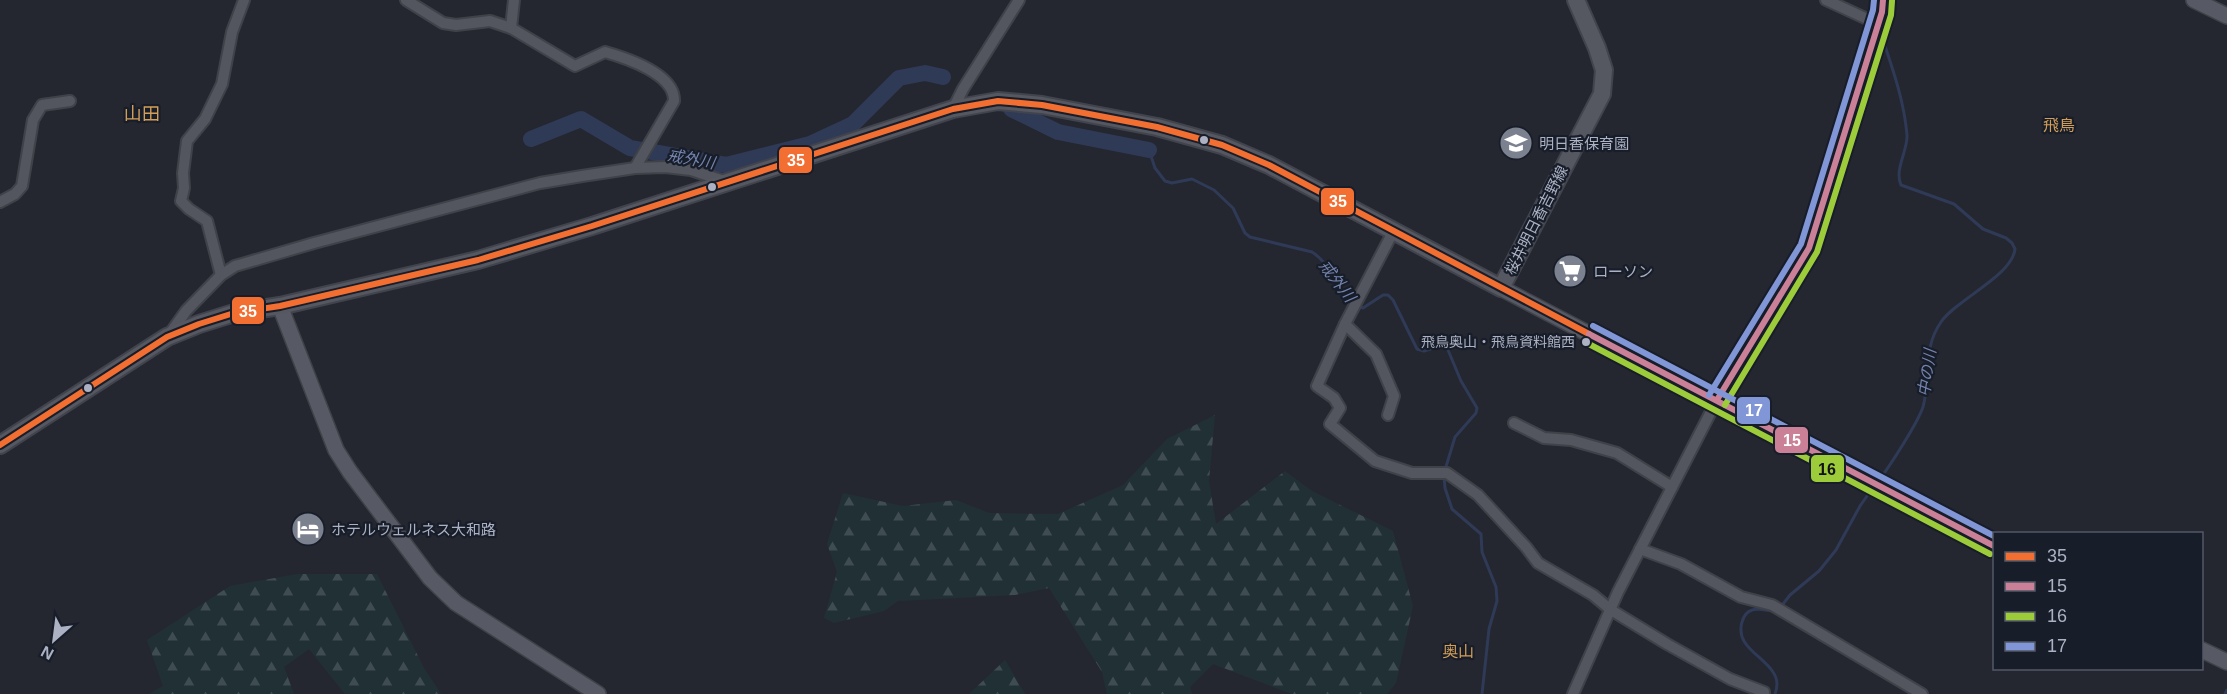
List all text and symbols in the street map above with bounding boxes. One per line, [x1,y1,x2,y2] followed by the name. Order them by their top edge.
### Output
[124,104,160,124] district label: 山田
[2043,117,2075,134] district label: 飛鳥
[1498,125,1534,161] school or university icon: 明日香保育園
[1198,134,1210,146] unlabelled marker
[1539,135,1629,152] place label: 明日香保育園
[666,146,718,172] water label: 戒外川
[778,146,813,174] line badge: 35
[787,152,805,169] text: 35
[1501,163,1571,277] street label: 桜井明日香吉野線
[706,181,718,193] unlabelled marker
[1320,187,1355,216] line badge: 35
[1329,193,1347,210] text: 35
[1552,253,1588,289] supermarket icon: ローソン
[1316,257,1360,307] water label: 戒外川
[1593,263,1653,280] place label: ローソン
[231,296,265,325] line badge: 35
[239,303,257,320] text: 35
[1421,334,1575,350] place label: 飛鳥奥山・飛鳥資料館西
[1580,336,1592,348] marker: 飛鳥奥山・飛鳥資料館西
[1915,346,1939,398] water label: 中の川
[82,382,94,394] unlabelled marker
[1736,396,1771,425] line badge: 17
[1745,402,1763,419] text: 17
[1774,426,1809,454] line badge: 15
[1783,432,1801,449] text: 15
[1810,454,1845,483] line badge: 16
[1818,461,1836,478] text: 16
[290,511,326,547] hotel icon: ホテルウェルネス大和路
[331,521,496,538] place label: ホテルウェルネス大和路
[1993,532,2203,670] legend
[2047,546,2067,566] text: 35
[2047,576,2067,596] text: 15
[2047,606,2067,626] text: 16
[24,610,84,670] north arrow
[2047,636,2067,656] text: 17
[38,643,56,663] text: N
[1442,643,1474,660] district label: 奥山

